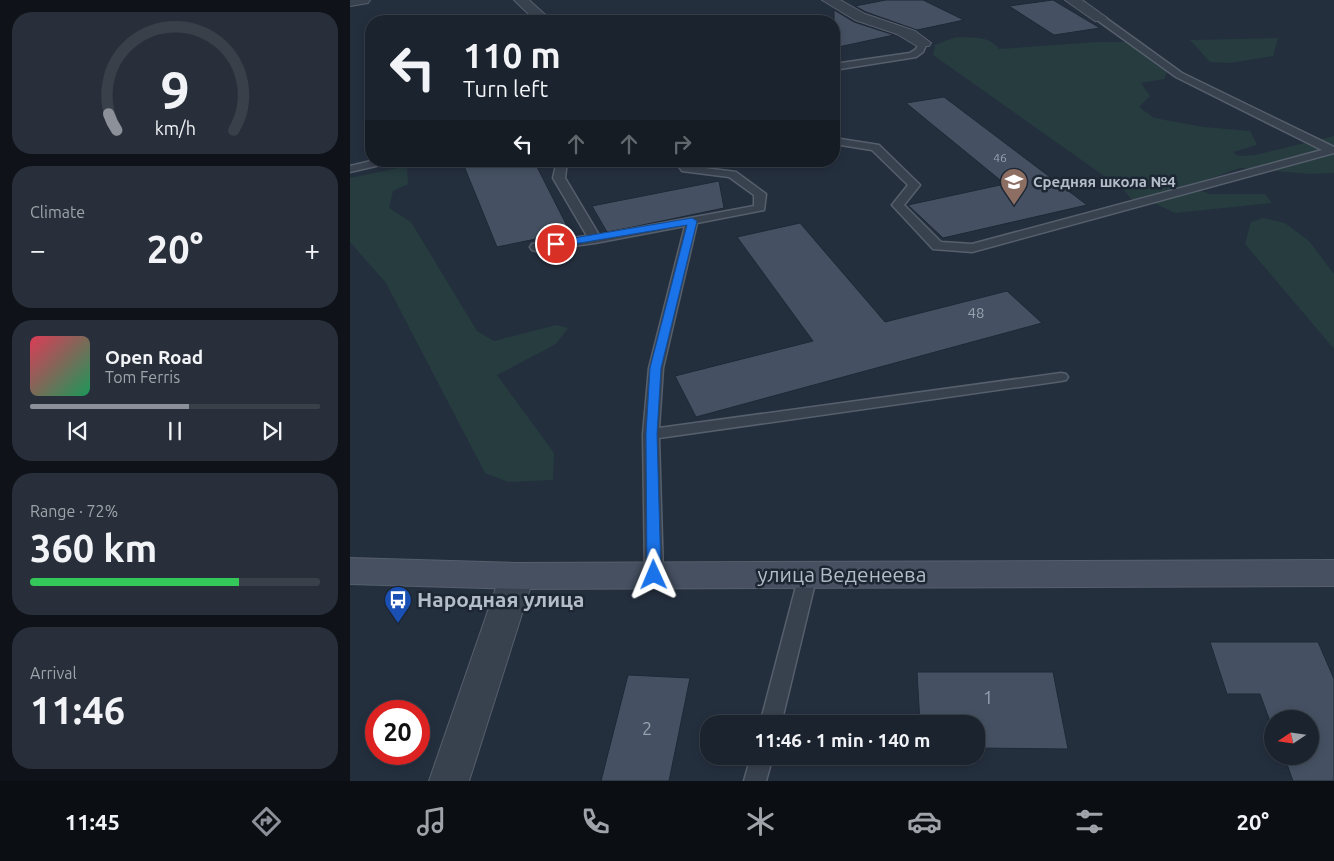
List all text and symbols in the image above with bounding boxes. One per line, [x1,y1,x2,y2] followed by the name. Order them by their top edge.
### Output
[380,35,445,100] icon: left
[463,35,561,75] text: 110 m
[160,61,190,119] text: 9
[463,76,548,101] text: Turn left
[154,118,196,138] text: km/h
[509,130,537,158] icon: left
[562,130,590,158] icon: ahead
[615,130,643,158] icon: ahead
[668,130,696,158] icon: right
[993,151,1007,164] house number: 46
[999,167,1029,206] school or university icon: Средняя школа №4
[1033,173,1176,190] place label: Средняя школа №4
[30,203,85,221] text: Climate
[535,223,577,265] pin
[147,228,203,270] text: 20°
[542,230,570,258] icon: arrive
[30,234,46,265] text: −
[304,234,320,265] text: +
[968,304,984,321] house number: 48
[105,346,203,368] text: Open Road
[105,368,180,386] text: Tom Ferris
[64,417,92,445] icon: previous
[161,417,189,445] icon: pause
[258,417,286,445] icon: next
[30,502,118,520] text: Range · 72%
[30,527,157,569] text: 360 km
[627,548,679,600] position arrow
[758,562,926,586] street label: улица Веденеева
[383,585,413,624] bus stop icon: Народная улица
[417,587,584,611] place label: Народная улица
[30,664,77,682] text: Arrival
[983,687,993,707] house number: 1
[30,689,125,731] text: 11:46
[365,700,430,765] speed limit sign: 20
[1264,710,1319,765] north arrow
[1264,710,1319,765] map controls
[642,718,652,738] house number: 2
[755,729,930,751] text: 11:46 · 1 min · 140 m
[249,804,284,839] icon: directions
[414,804,449,839] icon: music
[578,804,613,839] icon: phone
[743,804,778,839] icon: climate
[907,804,942,839] icon: car
[1072,804,1107,839] icon: filters
[65,809,120,834] text: 11:45
[1237,809,1269,834] text: 20°

